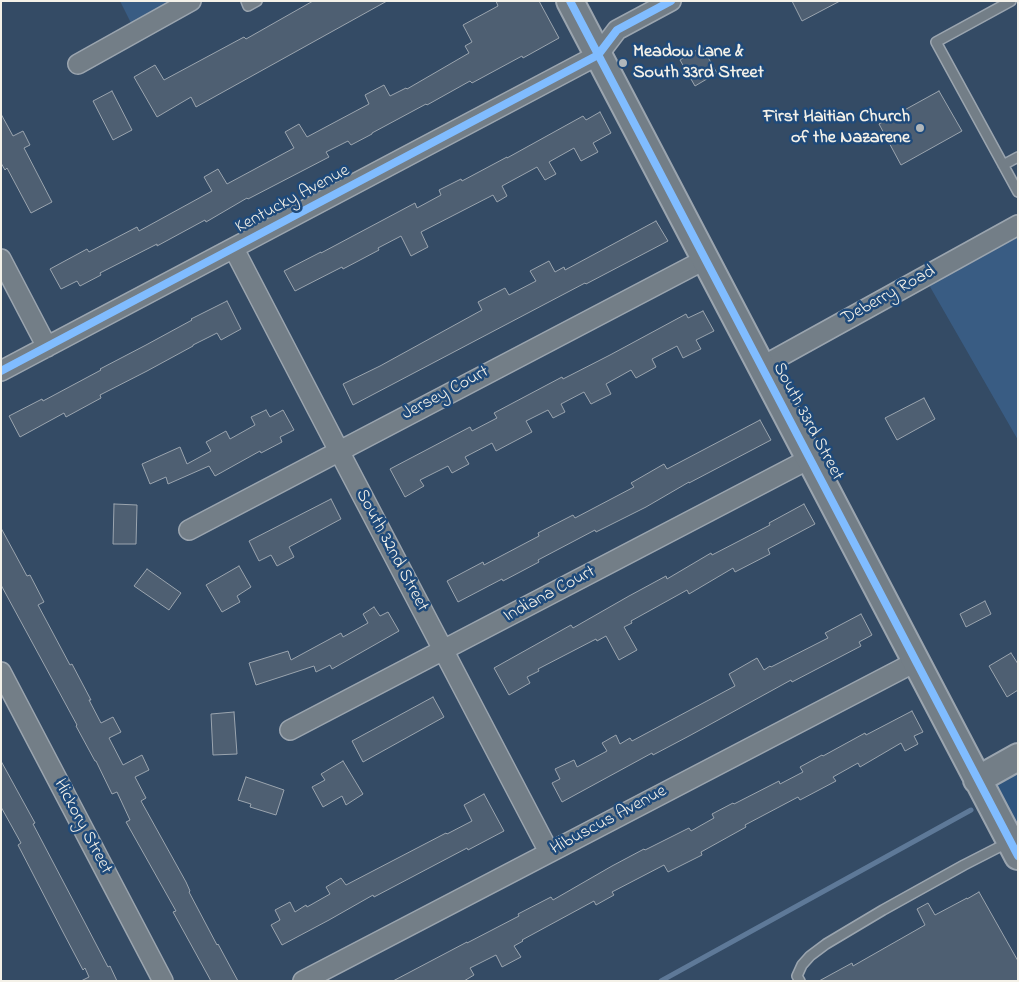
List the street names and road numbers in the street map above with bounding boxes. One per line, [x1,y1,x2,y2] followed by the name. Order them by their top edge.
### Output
[232,161,354,239] street label: Kentucky Avenue
[838,261,940,331] street label: Deberry Road
[767,359,847,485] street label: South 33rd Street
[399,362,493,426] street label: Jersey Court
[350,486,432,616] street label: South 32nd Street
[501,562,599,628] street label: Indiana Court
[48,776,116,878] street label: Hickory Street
[547,781,671,861] street label: Hibuscus Avenue

